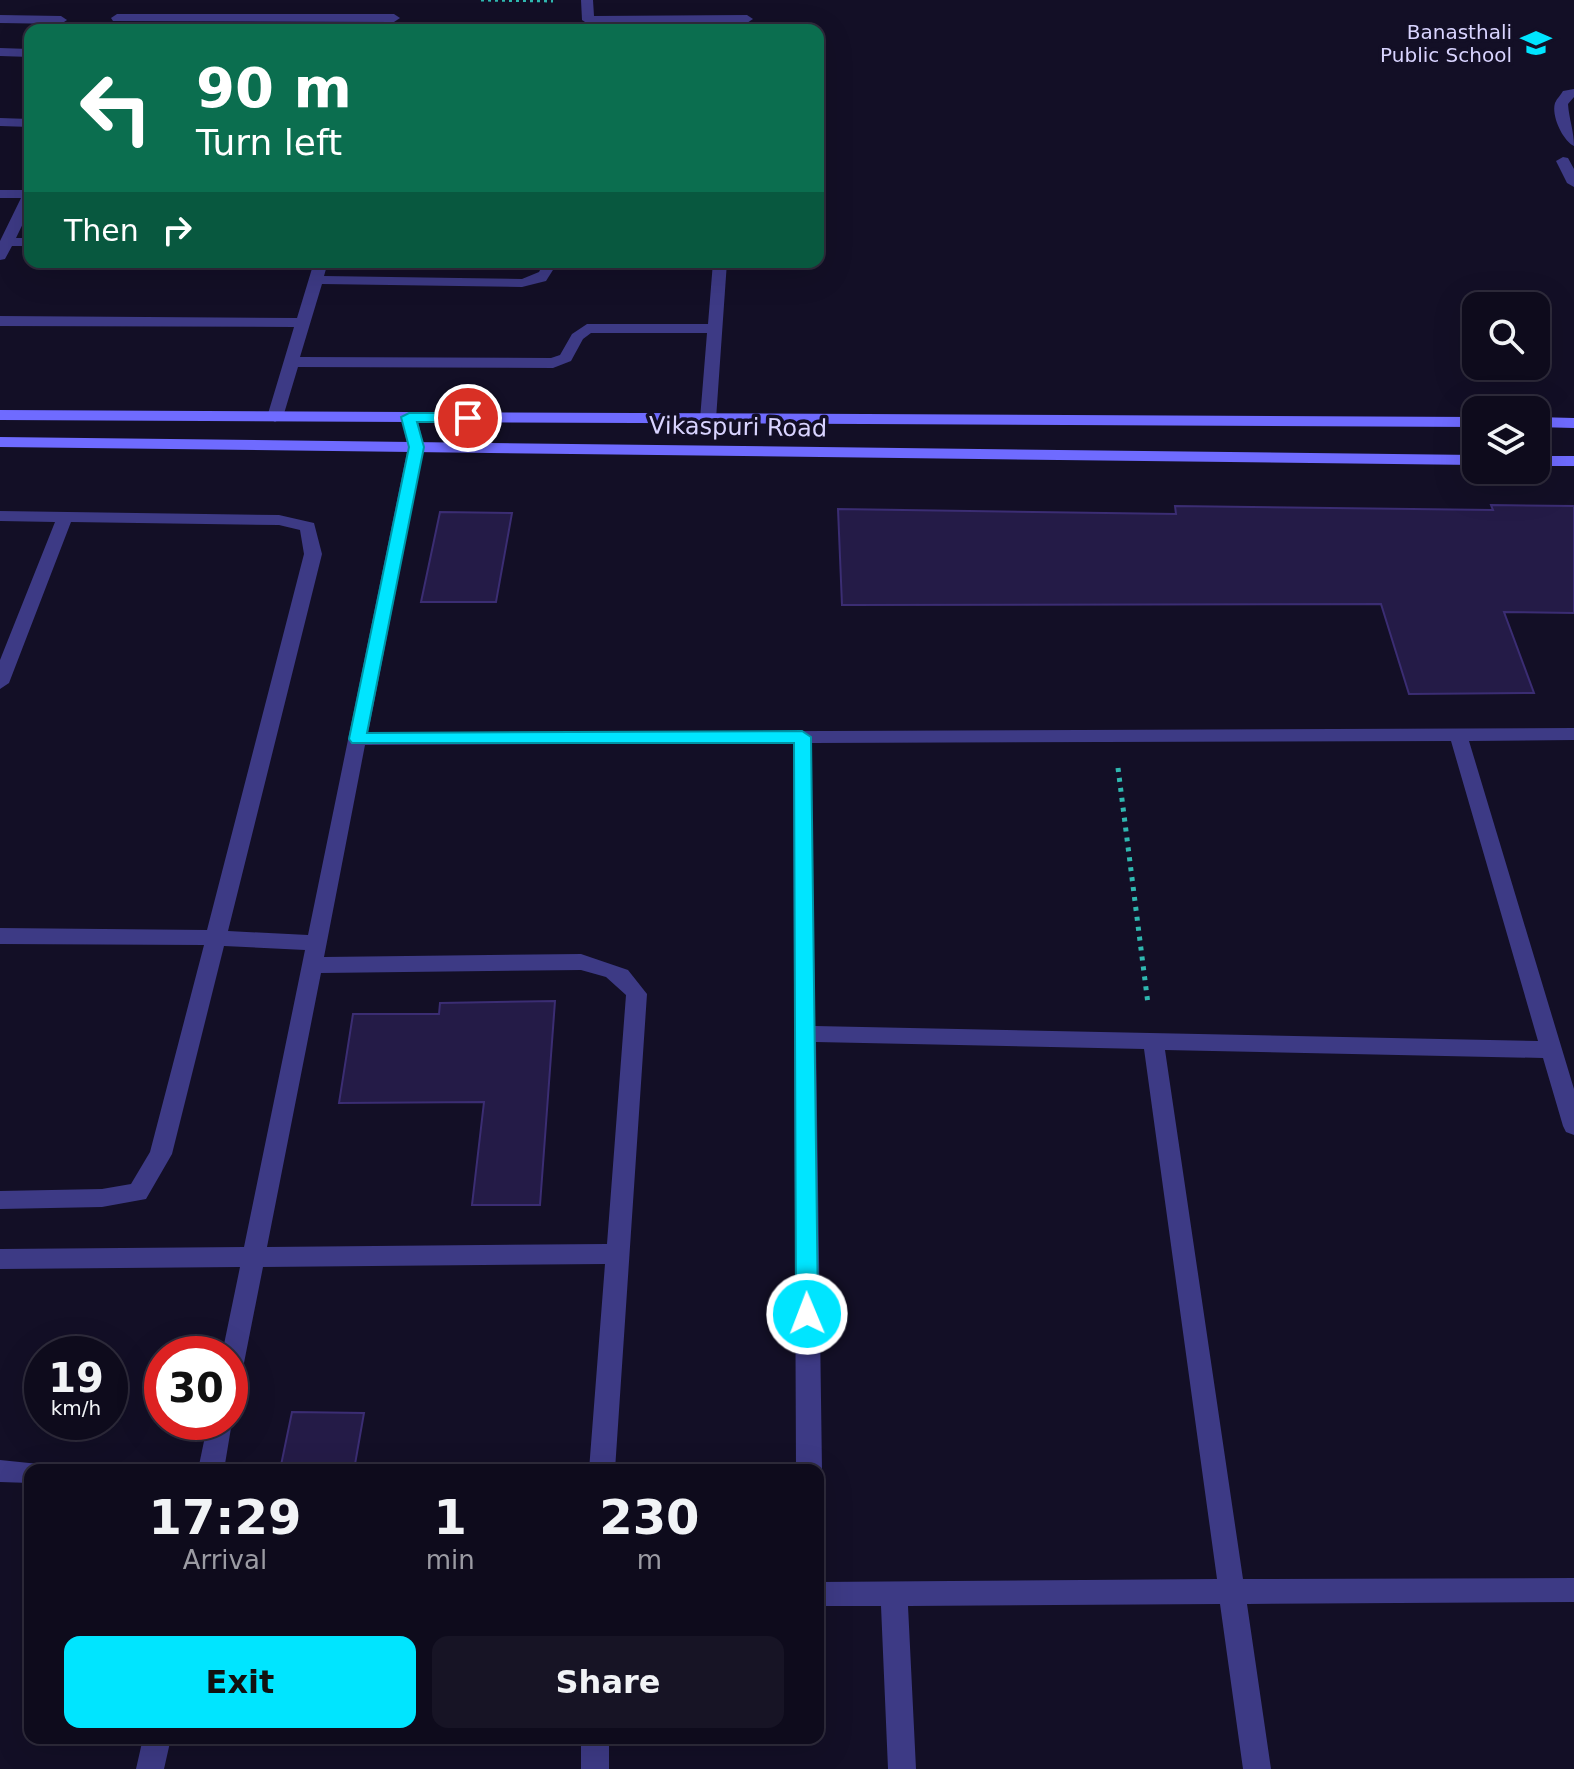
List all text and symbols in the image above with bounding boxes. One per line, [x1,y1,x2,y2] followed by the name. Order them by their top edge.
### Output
[1380,20,1512,67] place label: Banasthali Public School
[1519,26,1553,60] school or university icon: Banasthali Public School
[196,55,352,120] text: 90 m
[64,56,168,160] icon: left
[196,122,342,163] text: Turn left
[155,208,199,252] icon: right
[64,213,139,248] text: Then
[1462,292,1550,484] map controls
[1462,292,1550,380] button: search
[434,384,502,452] pin
[446,396,490,440] icon: arrive
[1462,396,1550,484] button: layers
[649,411,827,443] street label: Vikaspuri Road
[765,1272,849,1356] position arrow
[144,1336,248,1440] speed limit sign: 30
[48,1355,104,1401] text: 19
[51,1396,101,1420] text: km/h
[148,1489,301,1545] text: 17:29
[434,1489,467,1545] text: 1
[599,1489,699,1545] text: 230
[183,1545,267,1575] text: Arrival
[426,1545,475,1575] text: min
[637,1545,662,1575] text: m
[64,1636,416,1728] button: Exit
[432,1636,784,1728] button: Share

